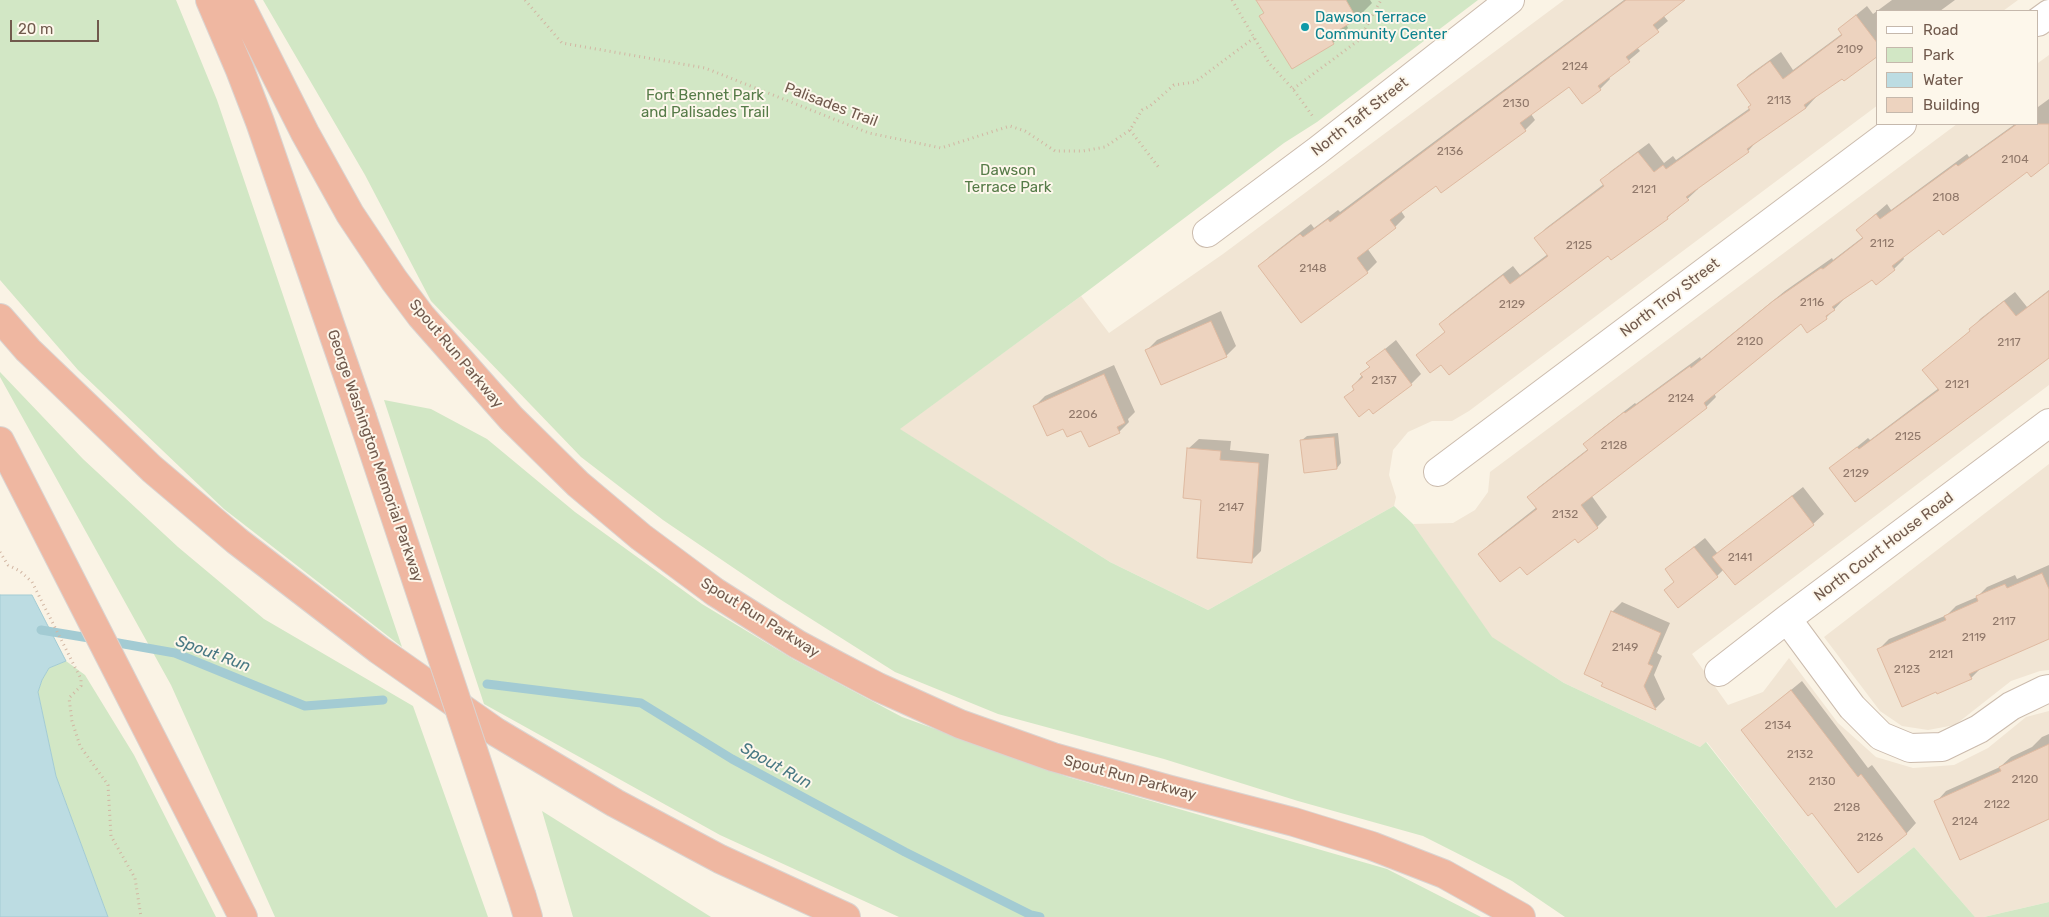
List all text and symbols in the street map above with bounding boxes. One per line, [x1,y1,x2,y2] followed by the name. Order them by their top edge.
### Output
[1315,9,1447,44] place label: Dawson Terrace Community Center
[12,10,101,42] scale bar
[1876,10,2039,125] legend
[18,20,53,38] text: 20 m
[1299,21,1311,33] marker: Dawson Terrace Community Center
[1923,21,1959,39] text: Road
[1837,43,1863,57] house number: 2109
[1923,46,1954,64] text: Park
[1562,60,1588,74] house number: 2124
[1923,71,1963,89] text: Water
[1308,74,1412,160] street label: North Taft Street
[782,79,880,131] street label: Palisades Trail
[641,87,769,122] park label: Fort Bennet Park and Palisades Trail
[1767,94,1791,108] house number: 2113
[1923,96,1980,114] text: Building
[1502,97,1530,111] house number: 2130
[1437,145,1463,159] house number: 2136
[2001,153,2029,167] house number: 2104
[965,162,1051,197] park label: Dawson Terrace Park
[1632,183,1656,197] house number: 2121
[1932,191,1960,205] house number: 2108
[1870,237,1894,251] house number: 2112
[1566,239,1592,253] house number: 2125
[1617,255,1723,341] street label: North Troy Street
[1299,262,1327,276] house number: 2148
[405,296,507,412] street label: Spout Run Parkway
[1800,296,1824,310] house number: 2116
[1499,298,1525,312] house number: 2129
[323,327,427,585] street label: George Washington Memorial Parkway
[1737,335,1763,349] house number: 2120
[1997,336,2021,350] house number: 2117
[1371,374,1397,388] house number: 2137
[1945,378,1969,392] house number: 2121
[1668,392,1694,406] house number: 2124
[1069,408,1097,422] house number: 2206
[1895,430,1921,444] house number: 2125
[1601,439,1627,453] house number: 2128
[1843,467,1869,481] house number: 2129
[1811,489,1957,605] street label: North Court House Road
[1218,501,1244,515] house number: 2147
[1552,508,1578,522] house number: 2132
[1728,551,1752,565] house number: 2141
[697,574,823,662] street label: Spout Run Parkway
[1992,615,2016,629] house number: 2117
[1962,631,1986,645] house number: 2119
[173,632,253,676] water label: Spout Run
[1612,641,1638,655] house number: 2149
[1929,648,1953,662] house number: 2121
[1894,663,1920,677] house number: 2123
[1765,719,1791,733] house number: 2134
[737,739,815,793] water label: Spout Run
[1787,748,1813,762] house number: 2132
[1062,752,1198,804] street label: Spout Run Parkway
[2012,773,2038,787] house number: 2120
[1808,775,1836,789] house number: 2130
[1984,798,2010,812] house number: 2122
[1834,801,1860,815] house number: 2128
[1952,815,1978,829] house number: 2124
[1857,831,1883,845] house number: 2126

